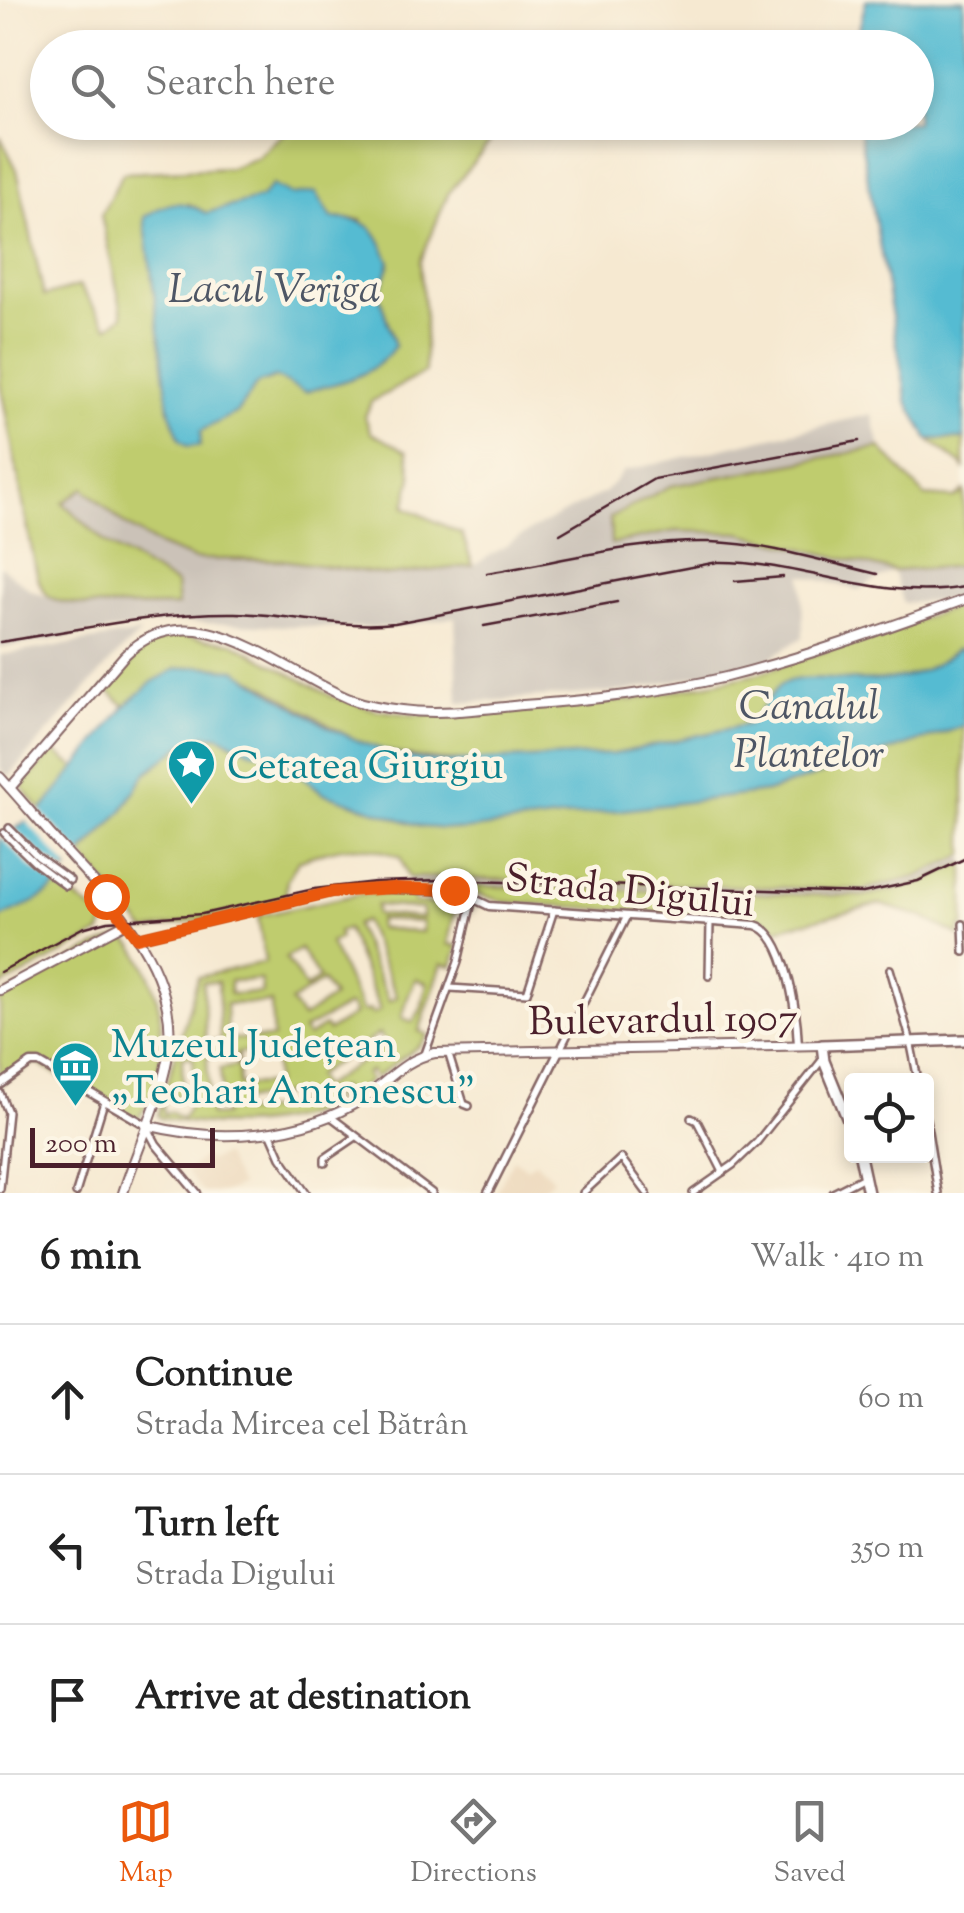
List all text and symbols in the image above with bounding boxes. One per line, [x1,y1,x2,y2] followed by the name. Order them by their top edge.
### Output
[30,30,934,140] search box
[65,58,120,113] icon: search
[145,58,336,112] text: Search here
[168,262,380,322] water label: Lacul Veriga
[734,679,884,787] water label: Canalul Plantelor
[166,738,218,806] place icon: Cetatea Giurgiu
[227,740,503,797] place label: Cetatea Giurgiu
[502,852,757,935] street label: Strada Digului
[432,868,478,914] route end
[84,874,130,920] route start
[528,992,798,1053] street label: Bulevardul 1907
[111,1019,475,1122] place label: Muzeul Județean „Teohari Antonescu”
[50,1040,102,1108] museum icon: Muzeul Județean „Teohari Antonescu”
[844,1073,934,1163] map controls
[844,1073,934,1163] button: locate
[30,1123,215,1168] scale bar
[45,1125,117,1165] text: 200 m
[40,1228,141,1288] text: 6 min
[750,1235,924,1281] text: Walk · 410 m
[135,1349,293,1403] text: Continue
[40,1372,95,1427] icon: ahead
[858,1376,924,1422] text: 60 m
[135,1403,468,1449] text: Strada Mircea cel Bătrân
[135,1499,279,1553] text: Turn left
[40,1522,95,1577] icon: left
[850,1526,924,1572] text: 350 m
[135,1553,335,1599] text: Strada Digului
[40,1672,95,1727] icon: arrive
[135,1672,471,1726] text: Arrive at destination
[118,1794,173,1894] tab: Map
[410,1794,537,1894] tab: Directions
[774,1794,846,1894] tab: Saved

